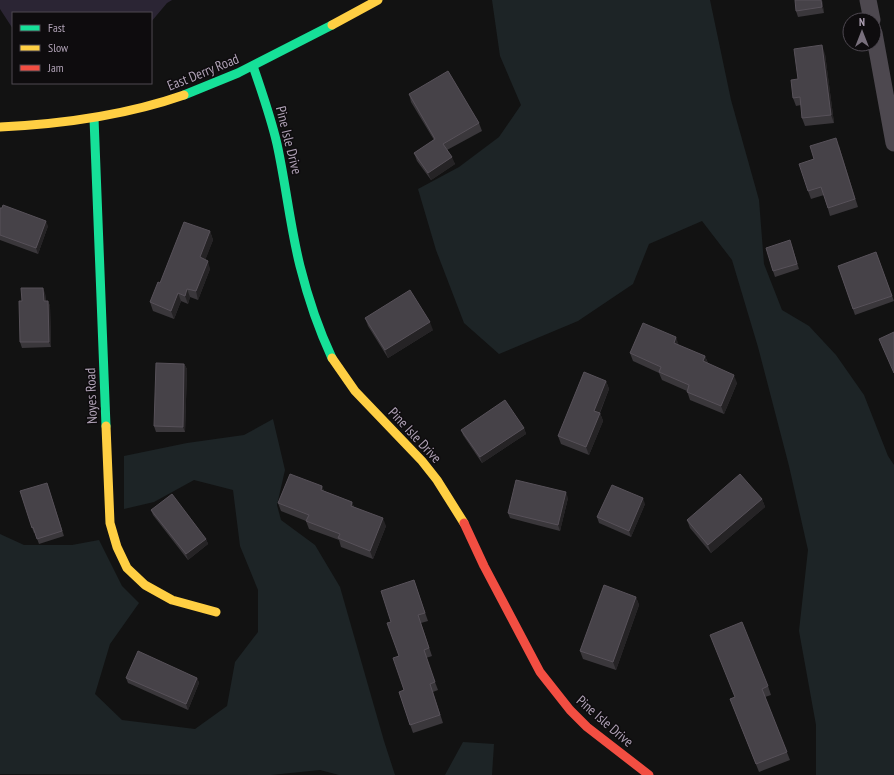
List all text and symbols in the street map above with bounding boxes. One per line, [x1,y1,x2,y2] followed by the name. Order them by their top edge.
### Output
[12,12,152,84] legend
[842,12,882,52] north arrow
[859,15,865,29] text: N
[48,20,66,35] text: Fast
[48,40,69,55] text: Slow
[165,49,241,95] street label: East Derry Road
[47,60,64,75] text: Jam
[272,104,306,176] street label: Pine Isle Drive
[81,368,101,424] street label: Noyes Road
[385,403,445,467] street label: Pine Isle Drive
[573,691,637,751] street label: Pine Isle Drive

